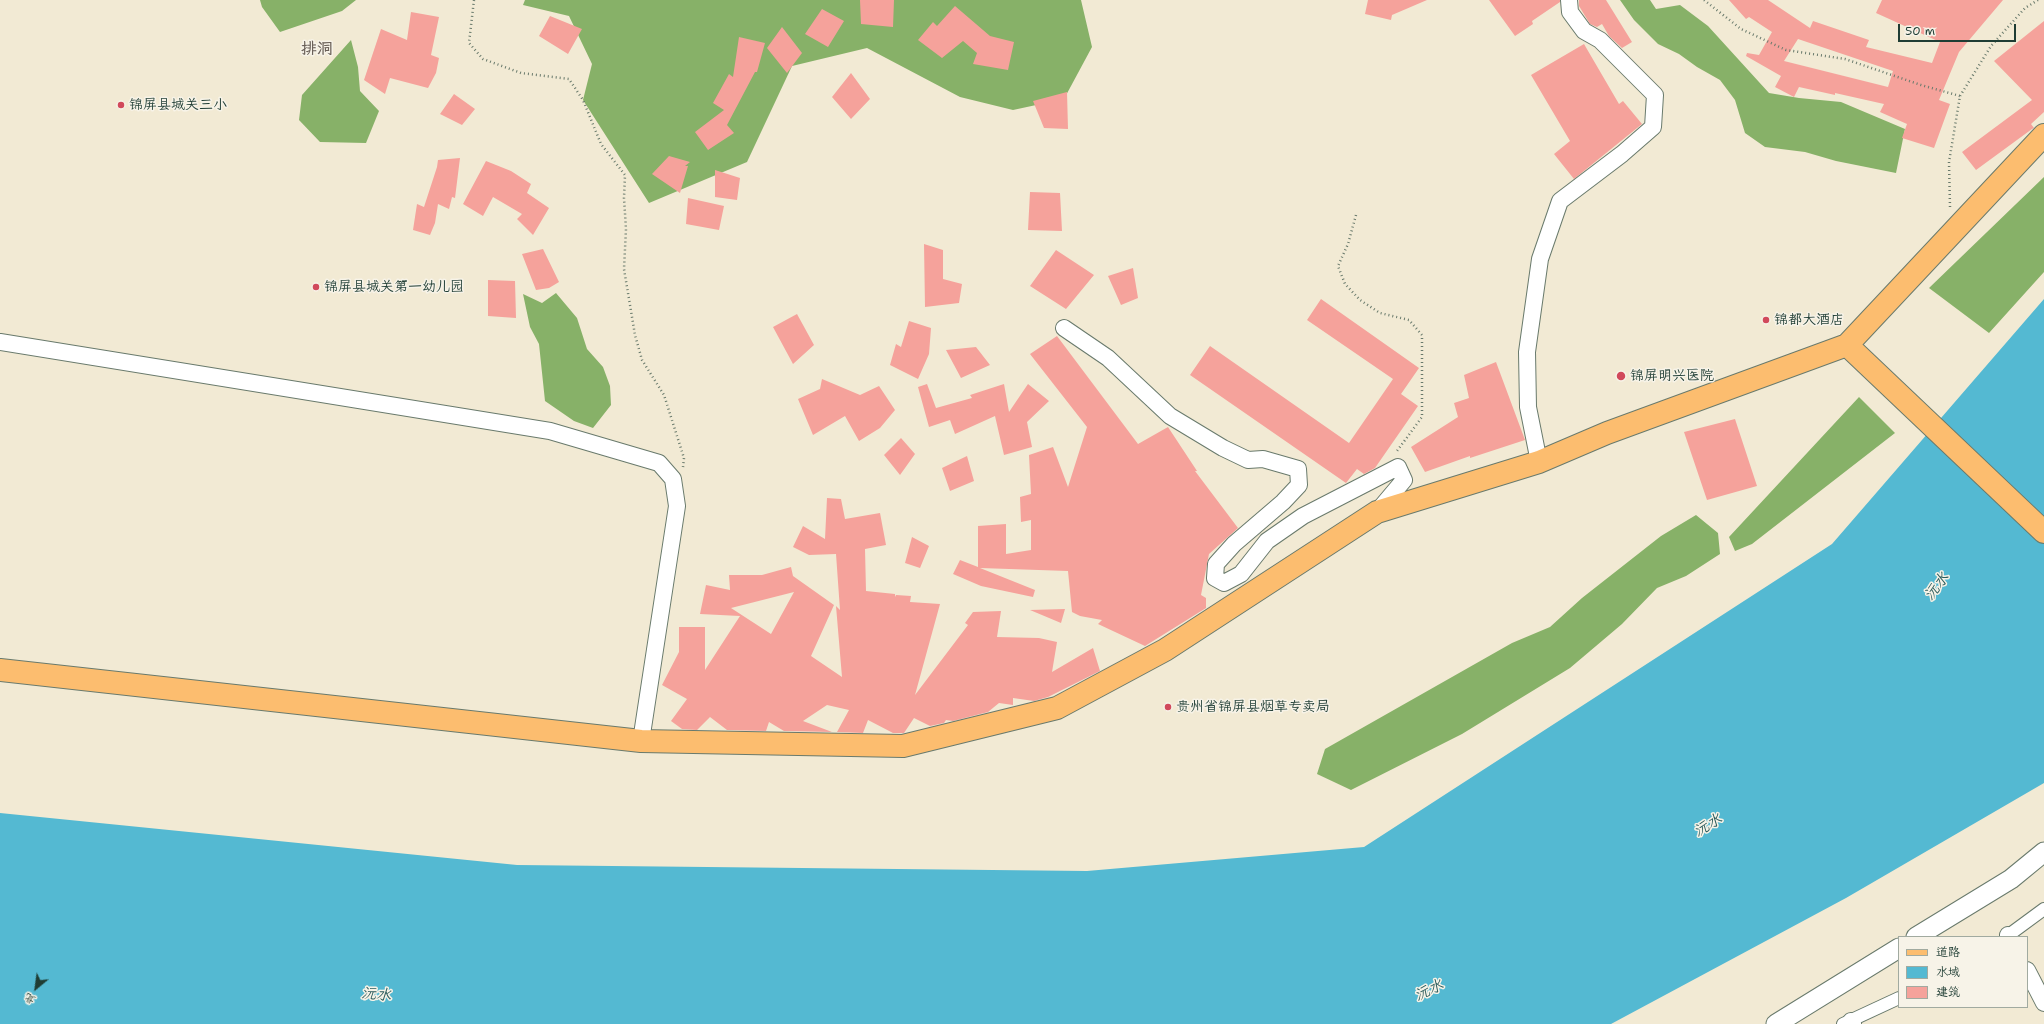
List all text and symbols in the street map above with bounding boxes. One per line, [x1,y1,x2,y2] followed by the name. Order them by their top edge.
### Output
[1900,16,2018,42] scale bar
[1905,23,1935,39] text: 50 m
[301,40,333,60] district label: 排洞
[129,97,227,113] place label: 锦屏县城关三小
[116,100,126,110] marker: 锦屏县城关三小
[324,279,464,295] place label: 锦屏县城关第一幼儿园
[311,282,321,292] marker: 锦屏县城关第一幼儿园
[1774,312,1844,328] place label: 锦都大酒店
[1761,315,1771,325] marker: 锦都大酒店
[1630,368,1714,384] place label: 锦屏明兴医院
[1615,370,1627,382] marker: 锦屏明兴医院
[1921,570,1953,604] water label: 沅水
[1176,699,1330,715] place label: 贵州省锦屏县烟草专卖局
[1163,702,1173,712] marker: 贵州省锦屏县烟草专卖局
[1691,811,1725,841] water label: 沅水
[1898,936,2028,1008] legend
[1936,944,1960,960] text: 道路
[1936,964,1960,980] text: 水域
[16,968,56,1008] north arrow
[1412,976,1446,1006] water label: 沅水
[1936,984,1960,1000] text: 建筑
[360,985,392,1005] water label: 沅水
[21,990,38,1008] text: 北

